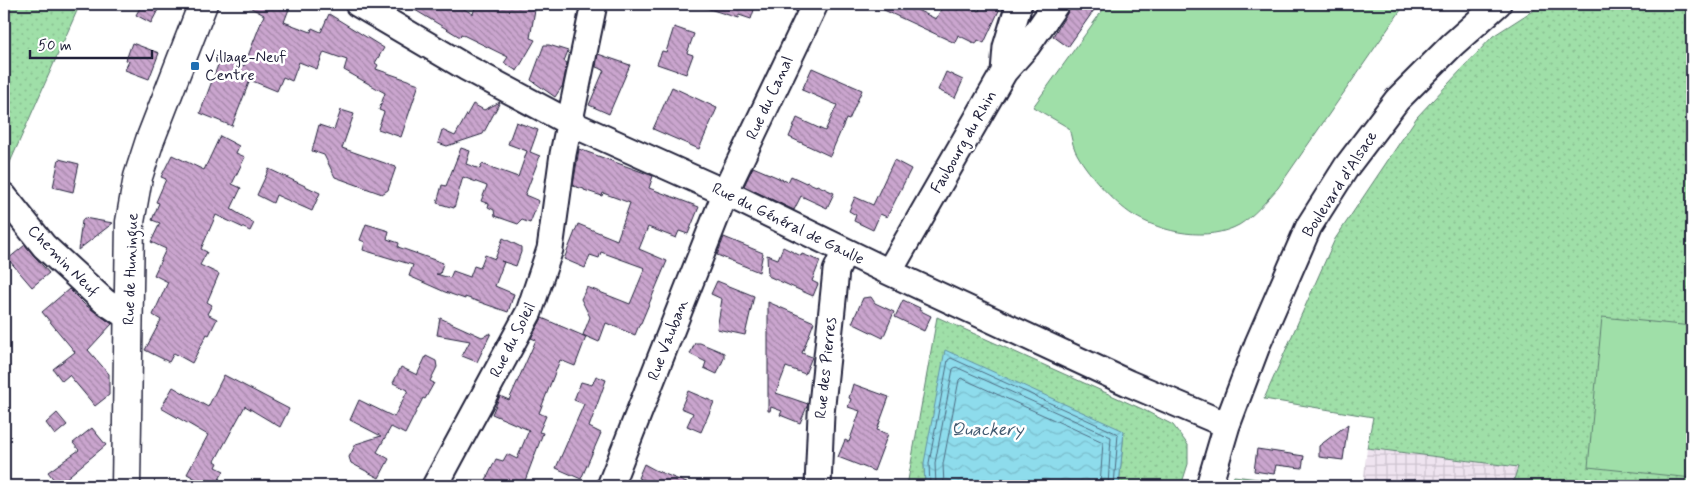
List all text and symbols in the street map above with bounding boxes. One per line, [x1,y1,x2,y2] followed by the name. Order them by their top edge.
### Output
[30,28,152,60] scale bar
[38,36,72,56] text: 50 m
[205,47,286,86] place label: Village-Neuf Centre
[741,53,799,143] street label: Rue du Canal
[189,60,201,72] marker: Village-Neuf Centre
[926,87,1002,197] street label: Faubourg du Rhin
[1298,126,1383,241] street label: Boulevard d'Alsace
[708,178,868,270] street label: Rue du Général de Gaulle
[119,212,144,325] street label: Rue de Huningue
[23,221,103,301] street label: Chemin Neuf
[643,296,693,384] street label: Rue Vauban
[485,299,541,381] street label: Rue du Soleil
[810,316,842,420] street label: Rue des Pierres
[951,418,1025,442] water label: Quackery

